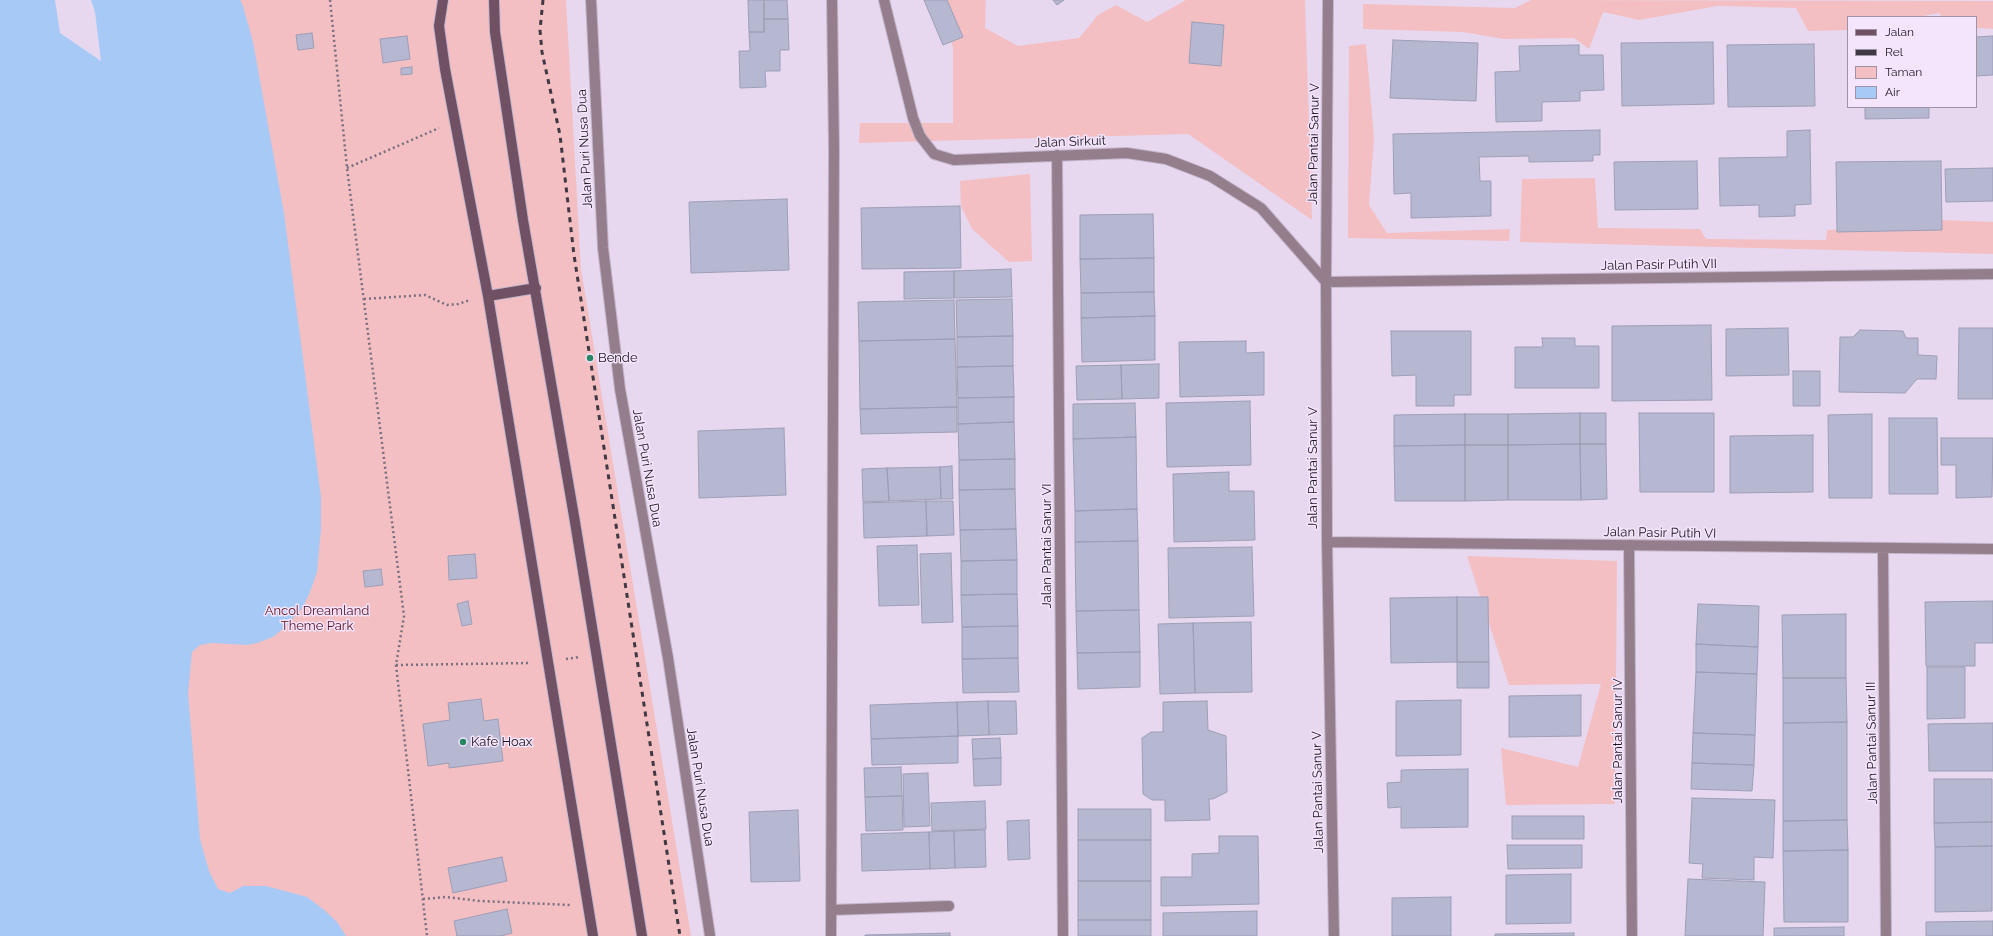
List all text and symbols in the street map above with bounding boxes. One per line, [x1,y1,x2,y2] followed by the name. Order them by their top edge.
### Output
[1847,16,1977,108] legend
[1885,25,1914,39] text: Jalan
[1885,45,1903,59] text: Rel
[1885,65,1922,79] text: Taman
[1305,83,1323,205] street label: Jalan Pantai Sanur V
[1885,85,1900,99] text: Air
[574,89,596,209] street label: Jalan Puri Nusa Dua
[1034,133,1106,151] street label: Jalan Sirkuit
[1601,256,1717,274] street label: Jalan Pasir Putih VII
[598,350,638,366] place label: Bende
[585,353,595,363] marker: Bende
[1305,407,1321,529] street label: Jalan Pantai Sanur V
[629,408,665,528] street label: Jalan Puri Nusa Dua
[1039,483,1055,609] street label: Jalan Pantai Sanur VI
[1603,524,1717,542] street label: Jalan Pasir Putih VI
[265,603,369,634] park label: Ancol Dreamland Theme Park
[1610,678,1626,804] street label: Jalan Pantai Sanur IV
[1863,681,1881,805] street label: Jalan Pantai Sanur III
[683,727,717,847] street label: Jalan Puri Nusa Dua
[1309,731,1327,853] street label: Jalan Pantai Sanur V
[471,734,532,750] place label: Kafe Hoax
[458,737,468,747] marker: Kafe Hoax

